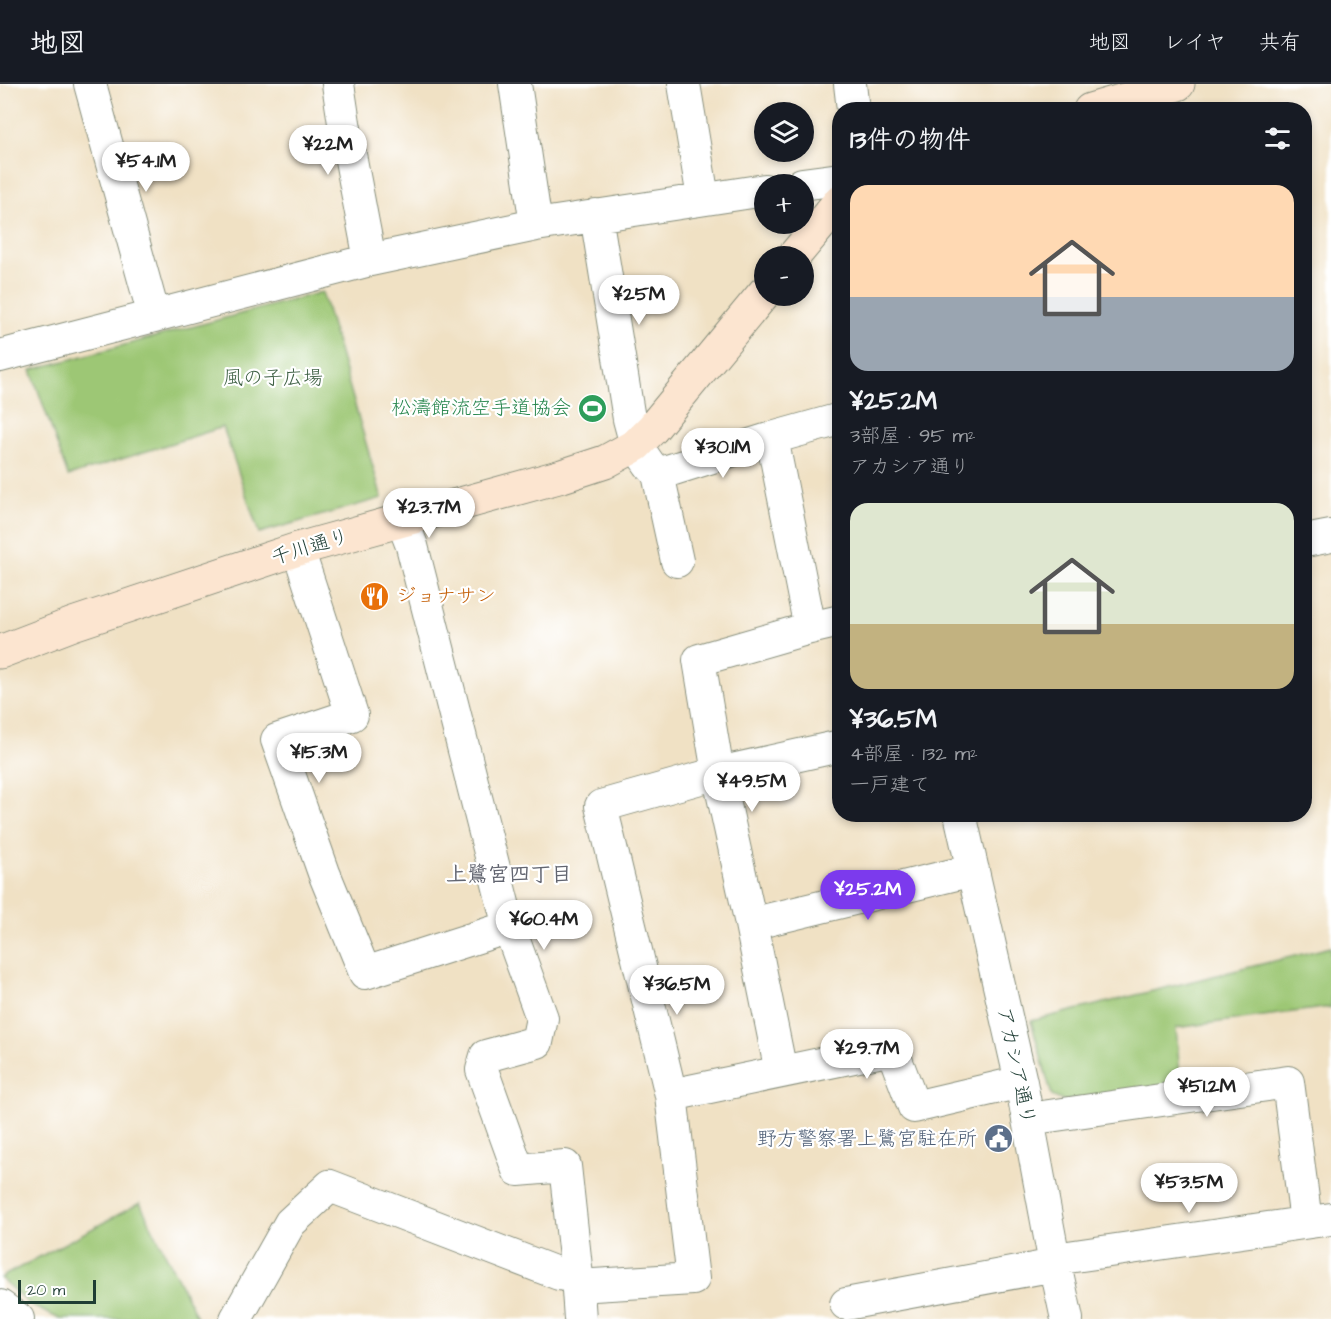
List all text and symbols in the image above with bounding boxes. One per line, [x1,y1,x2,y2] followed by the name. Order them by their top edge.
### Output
[30,24,86,63] text: 地図
[1089,28,1131,57] text: 地図
[1164,28,1226,57] text: レイヤ
[1259,28,1301,57] text: 共有
[754,102,814,306] map controls
[754,102,814,162] button: layers
[850,122,971,158] text: 13件の物件
[1261,122,1294,155] icon: filters
[292,125,364,176] pin: ¥22M
[303,130,353,158] text: ¥22M
[97,142,195,193] pin: ¥54.1M
[116,147,176,175] text: ¥54.1M
[754,174,814,234] button: +
[1018,224,1126,332] icon: home
[754,246,814,306] button: −
[603,275,675,326] pin: ¥25M
[613,280,665,308] text: ¥25M
[223,364,323,392] park label: 風の子広場
[850,383,937,419] text: ¥25.2M
[576,392,608,424] sports icon: 松濤館流空手道協会
[391,394,571,422] place label: 松濤館流空手道協会
[850,422,976,450] text: 3部屋 · 95 m²
[674,428,772,479] pin: ¥30.1M
[695,433,751,461] text: ¥30.1M
[850,453,970,481] text: アカシア通り
[380,488,478,539] pin: ¥23.7M
[397,493,461,521] text: ¥23.7M
[268,522,352,572] street label: 千川通り
[1018,542,1126,650] icon: home
[359,580,391,612] restaurant icon: ジョナサン
[396,582,496,610] place label: ジョナサン
[850,701,937,737] text: ¥36.5M
[270,733,368,784] pin: ¥15.3M
[291,738,347,766] text: ¥15.3M
[850,740,978,768] text: 4部屋 · 132 m²
[703,762,801,813] pin: ¥49.5M
[717,767,787,795] text: ¥49.5M
[850,771,930,799] text: 一戸建て
[446,860,572,889] district label: 上鷺宮四丁目
[819,870,917,921] pin: ¥25.2M
[834,875,902,903] text: ¥25.2M
[495,900,593,951] pin: ¥60.4M
[510,905,578,933] text: ¥60.4M
[628,965,726,1016] pin: ¥36.5M
[644,970,710,998] text: ¥36.5M
[990,1004,1042,1128] street label: アカシア通り
[818,1029,916,1080] pin: ¥29.7M
[834,1034,900,1062] text: ¥29.7M
[1158,1067,1256,1118] pin: ¥51.2M
[1178,1072,1236,1100] text: ¥51.2M
[982,1123,1014,1155] public building icon: 野方警察署上鷺宮駐在所
[757,1125,977,1153] place label: 野方警察署上鷺宮駐在所
[1140,1163,1238,1214] pin: ¥53.5M
[1155,1168,1223,1196] text: ¥53.5M
[18,1277,96,1304] scale bar
[27,1279,65,1301] text: 20 m

